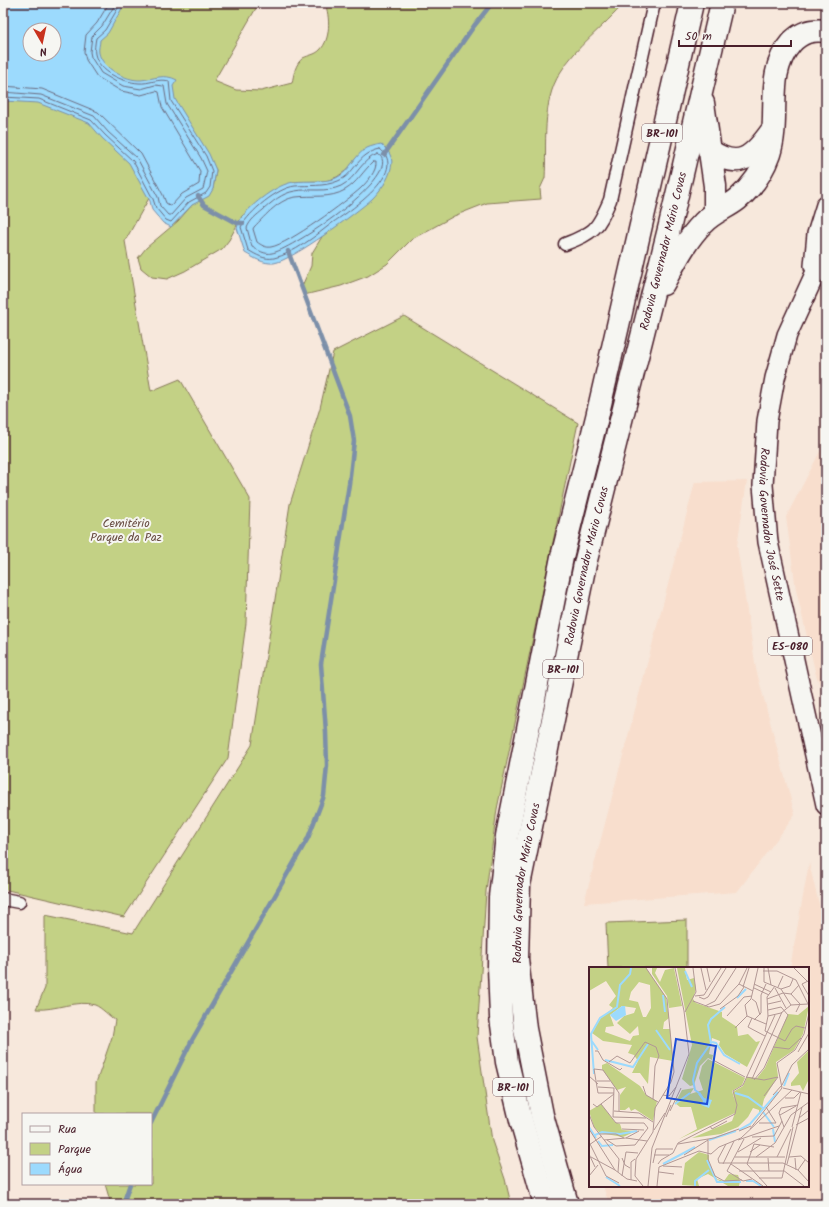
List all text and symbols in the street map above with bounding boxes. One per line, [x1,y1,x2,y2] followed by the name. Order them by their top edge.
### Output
[22,22,62,62] north arrow
[679,22,791,48] scale bar
[685,27,712,46] text: 50 m
[39,41,48,60] text: N
[642,124,682,142] road number: BR-101
[635,170,692,332] street label: Rodovia Governador Mário Covas
[753,447,790,603] street label: Rodovia Governador José Sette
[560,484,614,647] street label: Rodovia Governador Mário Covas
[90,514,162,547] park label: Cemitério Parque da Paz
[768,637,812,655] road number: ES-080
[543,660,583,678] road number: BR-101
[508,801,546,965] street label: Rodovia Governador Mário Covas
[589,967,809,1187] inset map
[493,1078,533,1096] road number: BR-101
[22,1113,152,1185] legend
[58,1120,77,1139] text: Rua
[58,1140,92,1159] text: Parque
[58,1160,83,1179] text: Água

